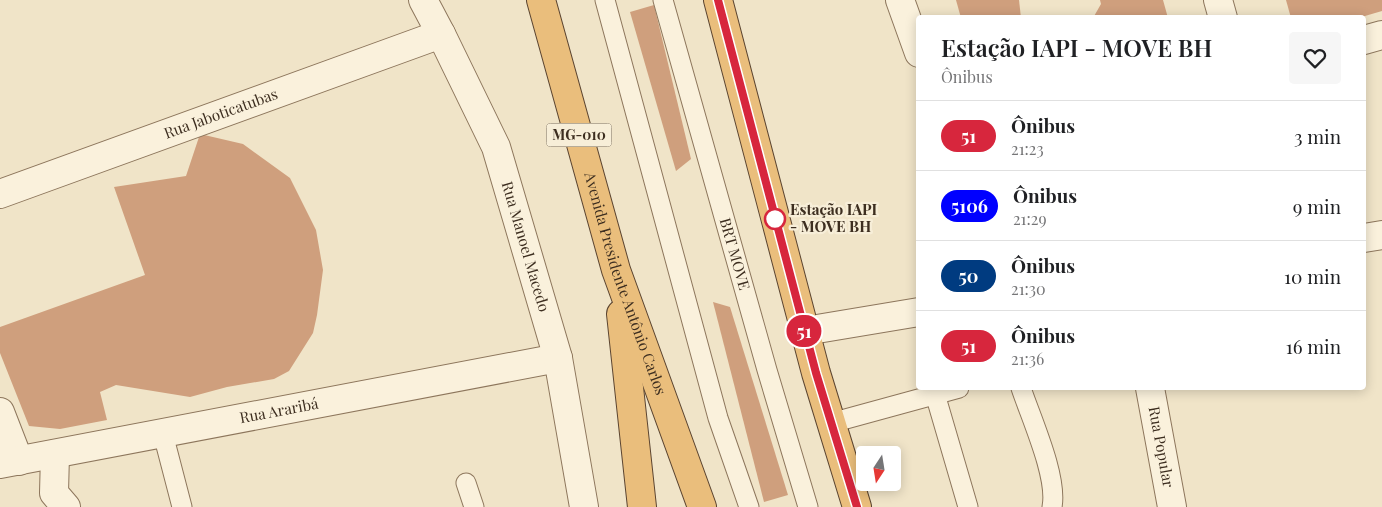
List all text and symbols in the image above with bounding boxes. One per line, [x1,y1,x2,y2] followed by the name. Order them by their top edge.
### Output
[941,31,1212,63] text: Estação IAPI - MOVE BH
[1289,32,1341,84] button: heart
[941,66,993,87] text: Ônibus
[161,83,280,143] street label: Rua Jaboticatubas
[1011,112,1075,138] text: Ônibus
[1294,123,1341,149] text: 3 min
[546,124,612,146] road number: MG-010
[961,124,976,148] text: 51
[1011,138,1044,159] text: 21:23
[580,169,672,398] street label: Avenida Presidente Antônio Carlos
[498,179,555,314] street label: Rua Manoel Macedo
[1013,182,1077,208] text: Ônibus
[1293,193,1341,219] text: 9 min
[951,194,988,218] text: 5106
[790,199,878,236] place label: Estação IAPI - MOVE BH
[764,208,786,230] marker: Estação IAPI - MOVE BH
[1013,208,1047,229] text: 21:29
[716,216,755,292] street label: BRT MOVE
[1011,252,1075,278] text: Ônibus
[1284,263,1341,289] text: 10 min
[959,264,978,288] text: 50
[1011,278,1046,299] text: 21:30
[782,315,826,347] line badge: 51
[796,319,812,343] text: 51
[1011,322,1075,348] text: Ônibus
[1286,333,1341,359] text: 16 min
[961,334,976,358] text: 51
[1011,348,1044,369] text: 21:36
[238,393,320,427] street label: Rua Araribá
[1145,405,1179,489] street label: Rua Popular
[856,446,901,491] north arrow
[856,446,901,491] map controls

